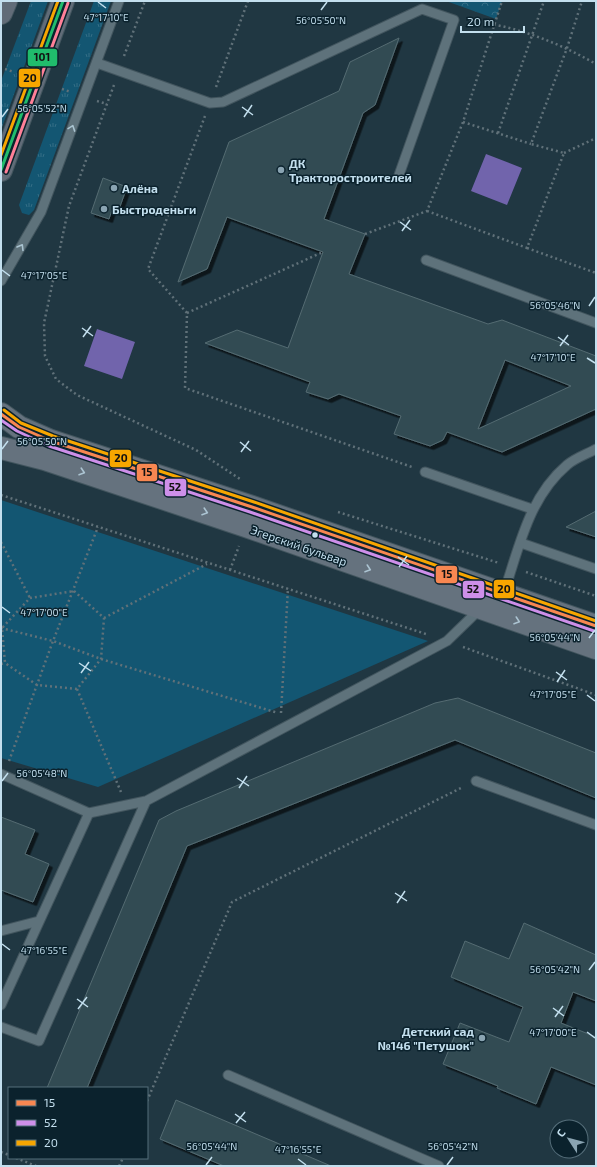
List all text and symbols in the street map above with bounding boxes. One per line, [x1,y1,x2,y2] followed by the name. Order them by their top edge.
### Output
[461,8,524,34] scale bar
[83,11,129,23] text: 47°17'10"E
[296,14,346,26] text: 56°05'50"N
[467,14,494,28] text: 20 m
[27,48,58,67] line badge: 101
[34,50,50,63] text: 101
[18,68,41,88] line badge: 20
[23,71,37,84] text: 20
[17,102,67,114] text: 56°05'52"N
[68,125,76,132] one-way arrow
[289,156,412,184] place label: ДК Тракторостроителей
[276,165,286,175] marker: ДК Тракторостроителей
[122,181,158,195] place label: Алёна
[109,183,119,193] marker: Алёна
[112,202,196,216] place label: Быстроденьги
[99,204,109,214] marker: Быстроденьги
[16,244,23,251] one-way arrow
[21,269,68,281] text: 47°17'05"E
[530,299,580,311] text: 56°05'46"N
[530,351,576,363] text: 47°17'10"E
[17,435,67,447] text: 56°05'50"N
[109,449,132,468] line badge: 20
[114,451,128,464] text: 20
[136,463,158,482] line badge: 15
[142,465,152,478] text: 15
[78,467,85,475] one-way arrow
[164,478,187,497] line badge: 52
[169,480,181,493] text: 52
[202,508,209,516] one-way arrow
[249,522,349,569] street label: Эгерский бульвар
[310,530,320,540] unlabelled marker
[364,564,371,572] one-way arrow
[435,565,458,584] line badge: 15
[442,567,452,580] text: 15
[493,579,515,599] line badge: 20
[462,580,485,599] line badge: 52
[467,582,479,595] text: 52
[497,582,511,595] text: 20
[20,606,68,618] text: 47°17'00"E
[513,616,520,625] one-way arrow
[530,631,580,643] text: 56°05'44"N
[530,688,577,700] text: 47°17'05"E
[17,767,67,779] text: 56°05'48"N
[21,944,68,956] text: 47°16'55"E
[530,963,580,975] text: 56°05'42"N
[378,1024,474,1052] place label: Детский сад №146 "Петушок"
[529,1026,577,1038] text: 47°17'00"E
[477,1033,487,1043] marker: Детский сад №146 "Петушок"
[8,1087,148,1159] legend
[44,1095,55,1109] text: 15
[44,1115,57,1129] text: 52
[549,1119,589,1159] north arrow
[553,1126,568,1139] text: С
[44,1135,58,1149] text: 20
[187,1140,237,1152] text: 56°05'44"N
[428,1140,478,1152] text: 56°05'42"N
[275,1143,322,1155] text: 47°16'55"E

